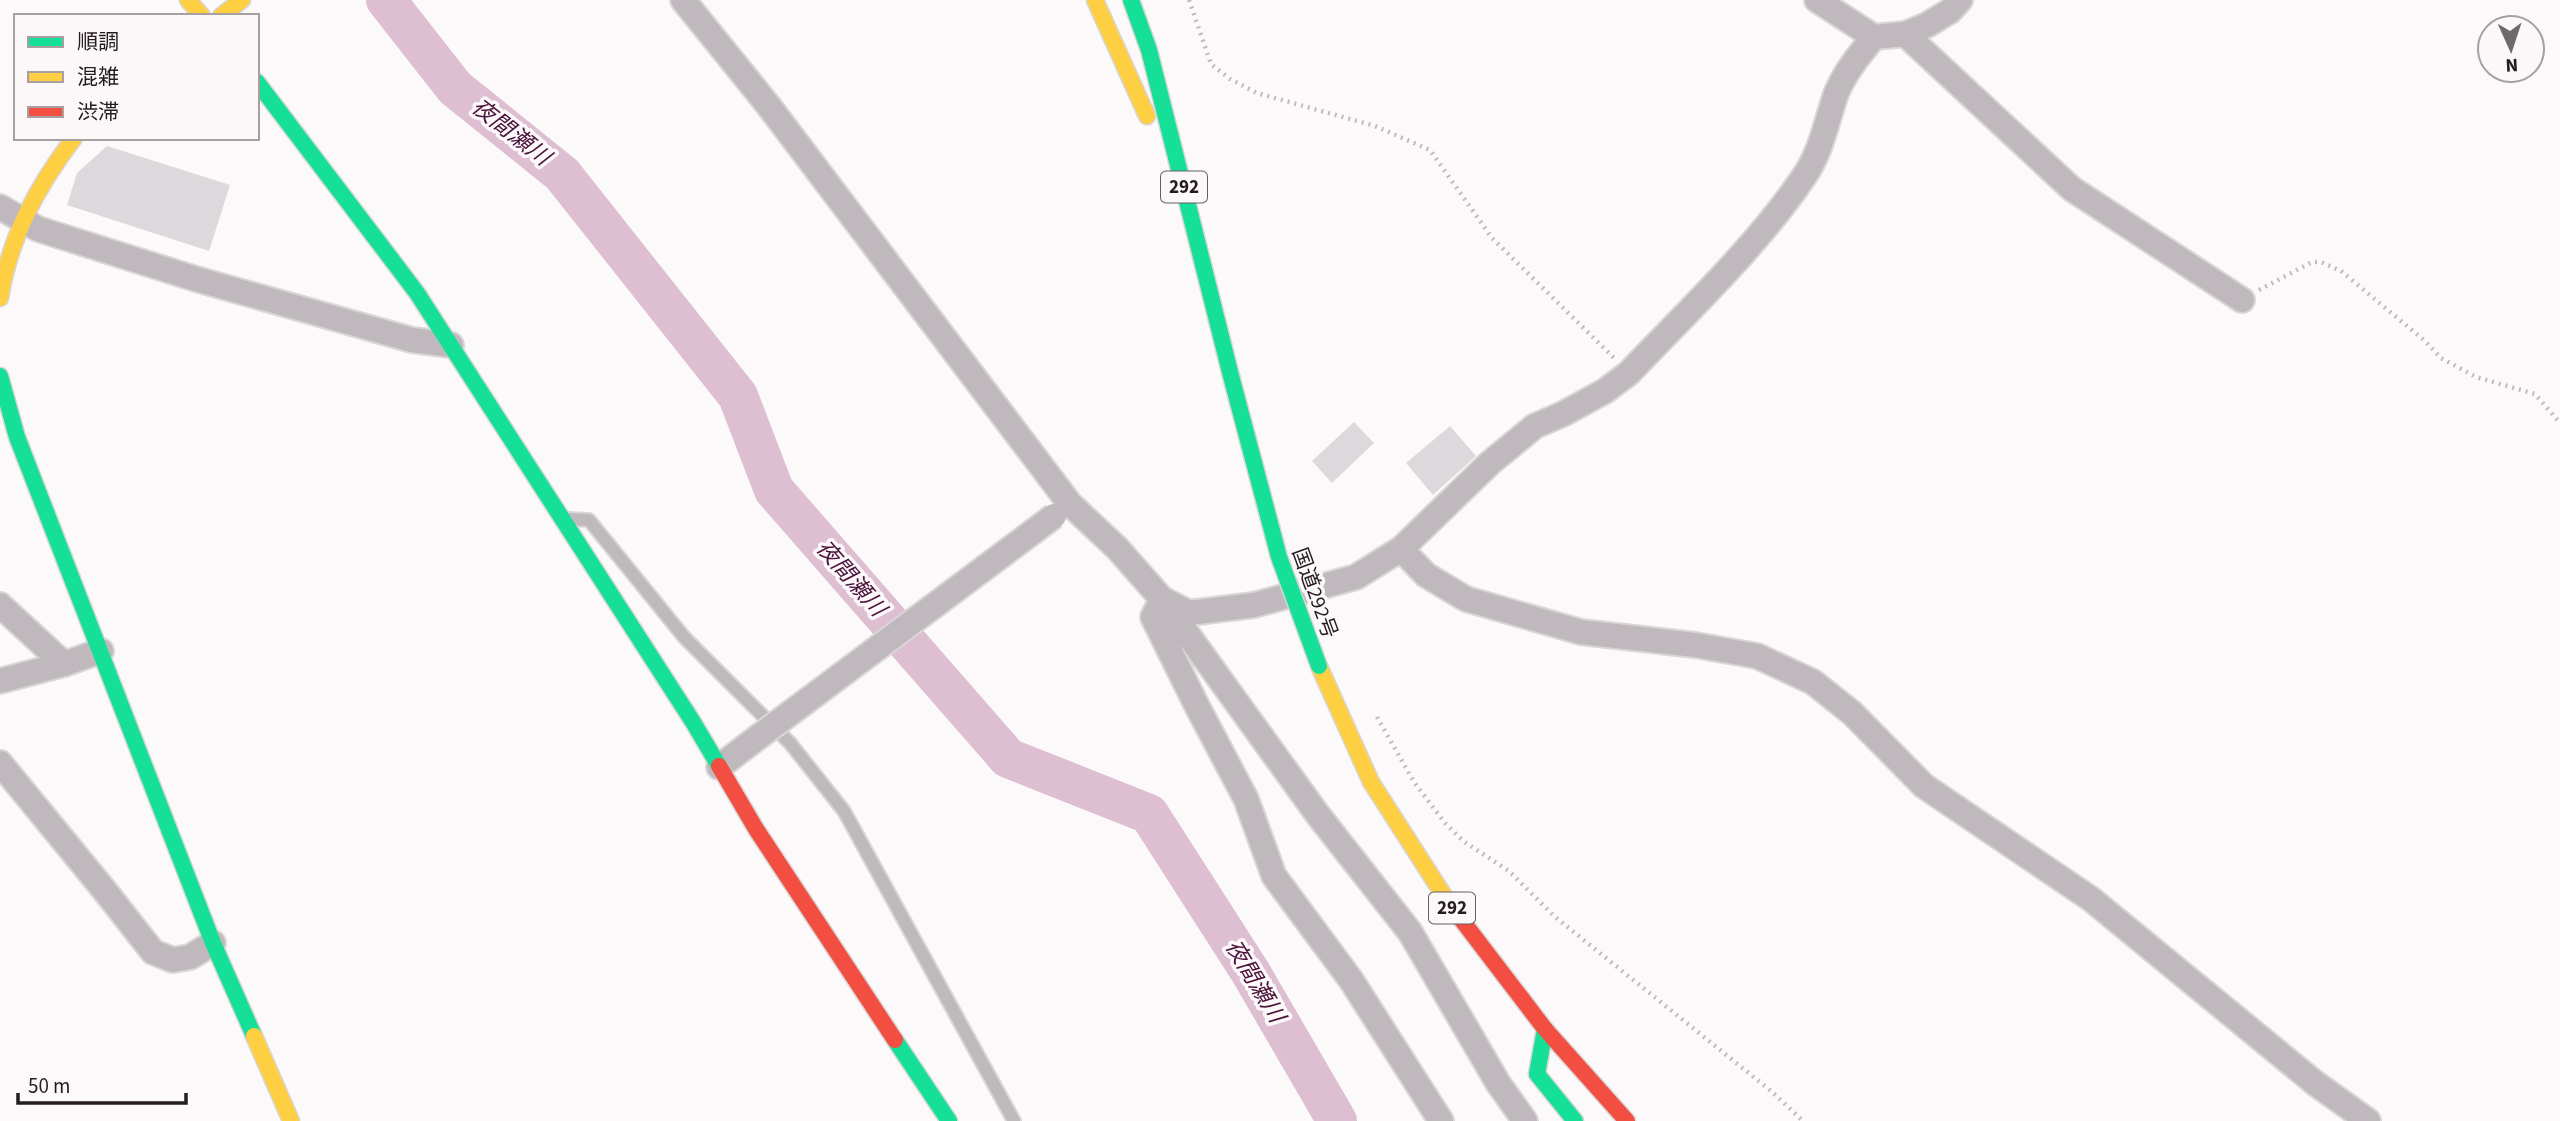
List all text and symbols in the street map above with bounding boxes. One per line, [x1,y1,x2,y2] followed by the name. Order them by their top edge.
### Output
[14,14,259,140] legend
[2476,14,2546,84] north arrow
[77,27,119,57] text: 順調
[2505,51,2519,78] text: N
[77,62,119,92] text: 混雑
[465,91,560,175] water label: 夜間瀬川
[77,97,119,127] text: 渋滞
[1161,172,1207,202] road number: 292
[808,532,896,626] water label: 夜間瀬川
[1285,544,1345,642] street label: 国道292号
[1429,893,1475,924] road number: 292
[1217,933,1294,1031] water label: 夜間瀬川
[18,1062,186,1106] scale bar
[28,1071,70,1101] text: 50 m

